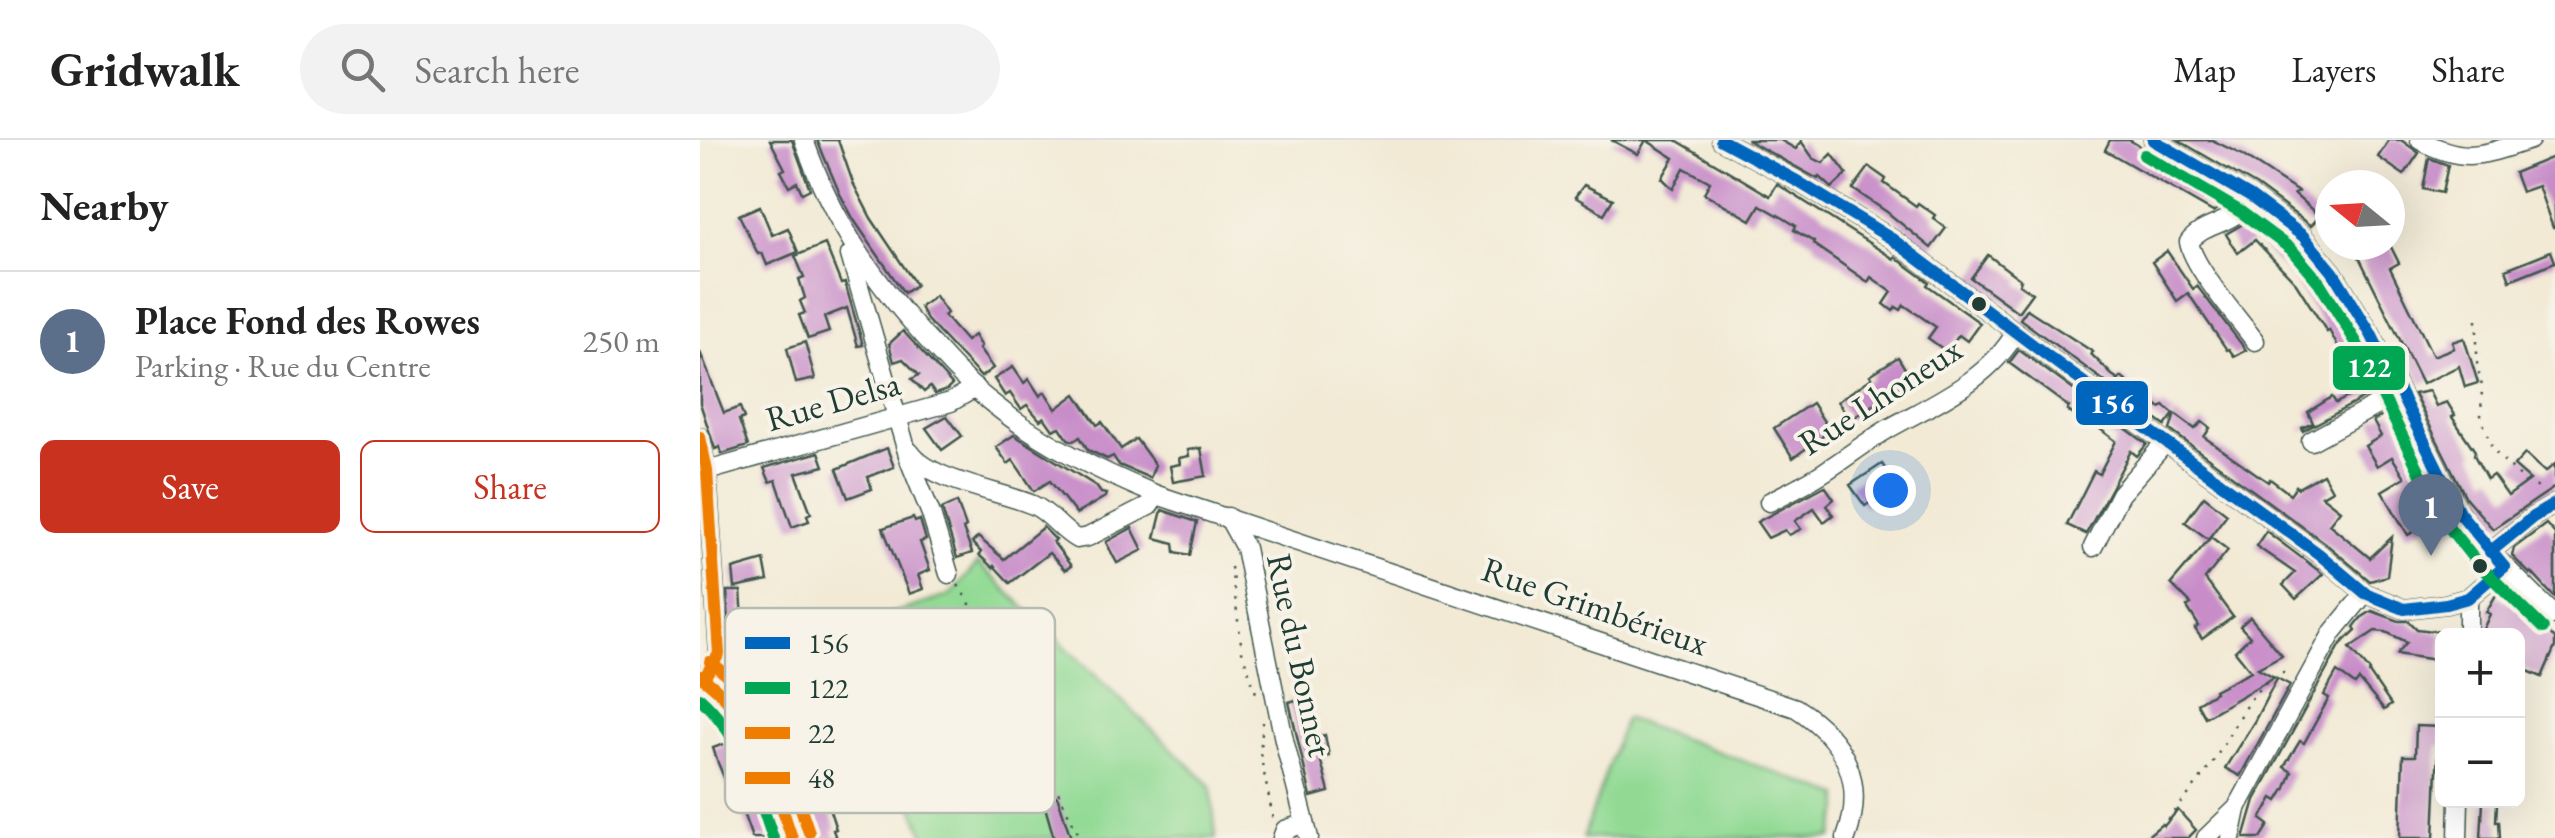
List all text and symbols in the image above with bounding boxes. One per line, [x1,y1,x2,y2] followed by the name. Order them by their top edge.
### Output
[300,24,1000,114] search box
[50,38,240,100] text: Gridwalk
[335,42,390,97] icon: search
[415,45,580,94] text: Search here
[2173,47,2236,92] text: Map
[2291,47,2376,92] text: Layers
[2431,47,2505,92] text: Share
[2315,170,2405,260] north arrow
[40,178,169,233] text: Nearby
[1969,294,1989,314] unlabelled marker
[135,296,480,345] text: Place Fond des Rowes
[64,320,81,362] text: 1
[583,320,660,362] text: 250 m
[1790,326,1970,465] street label: Rue Lhoneux
[2331,344,2407,392] line badge: 122
[135,345,431,387] text: Parking · Rue du Centre
[2347,349,2391,385] text: 122
[760,360,905,441] street label: Rue Delsa
[2074,379,2150,427] line badge: 156
[2090,385,2134,421] text: 156
[40,440,340,533] button: Save
[360,440,660,533] button: Share
[1865,465,1916,516] your location
[2398,474,2464,556] pin: 1
[1476,546,1714,665] street label: Rue Grimbérieux
[1257,549,1344,761] street label: Rue du Bonnet
[2470,556,2490,576] unlabelled marker
[725,608,1055,813] legend
[808,625,848,661] text: 156
[2435,628,2525,808] map controls
[2435,628,2525,718] button: +
[808,670,849,706] text: 122
[808,715,835,751] text: 22
[2435,718,2525,808] button: −
[808,760,835,796] text: 48

